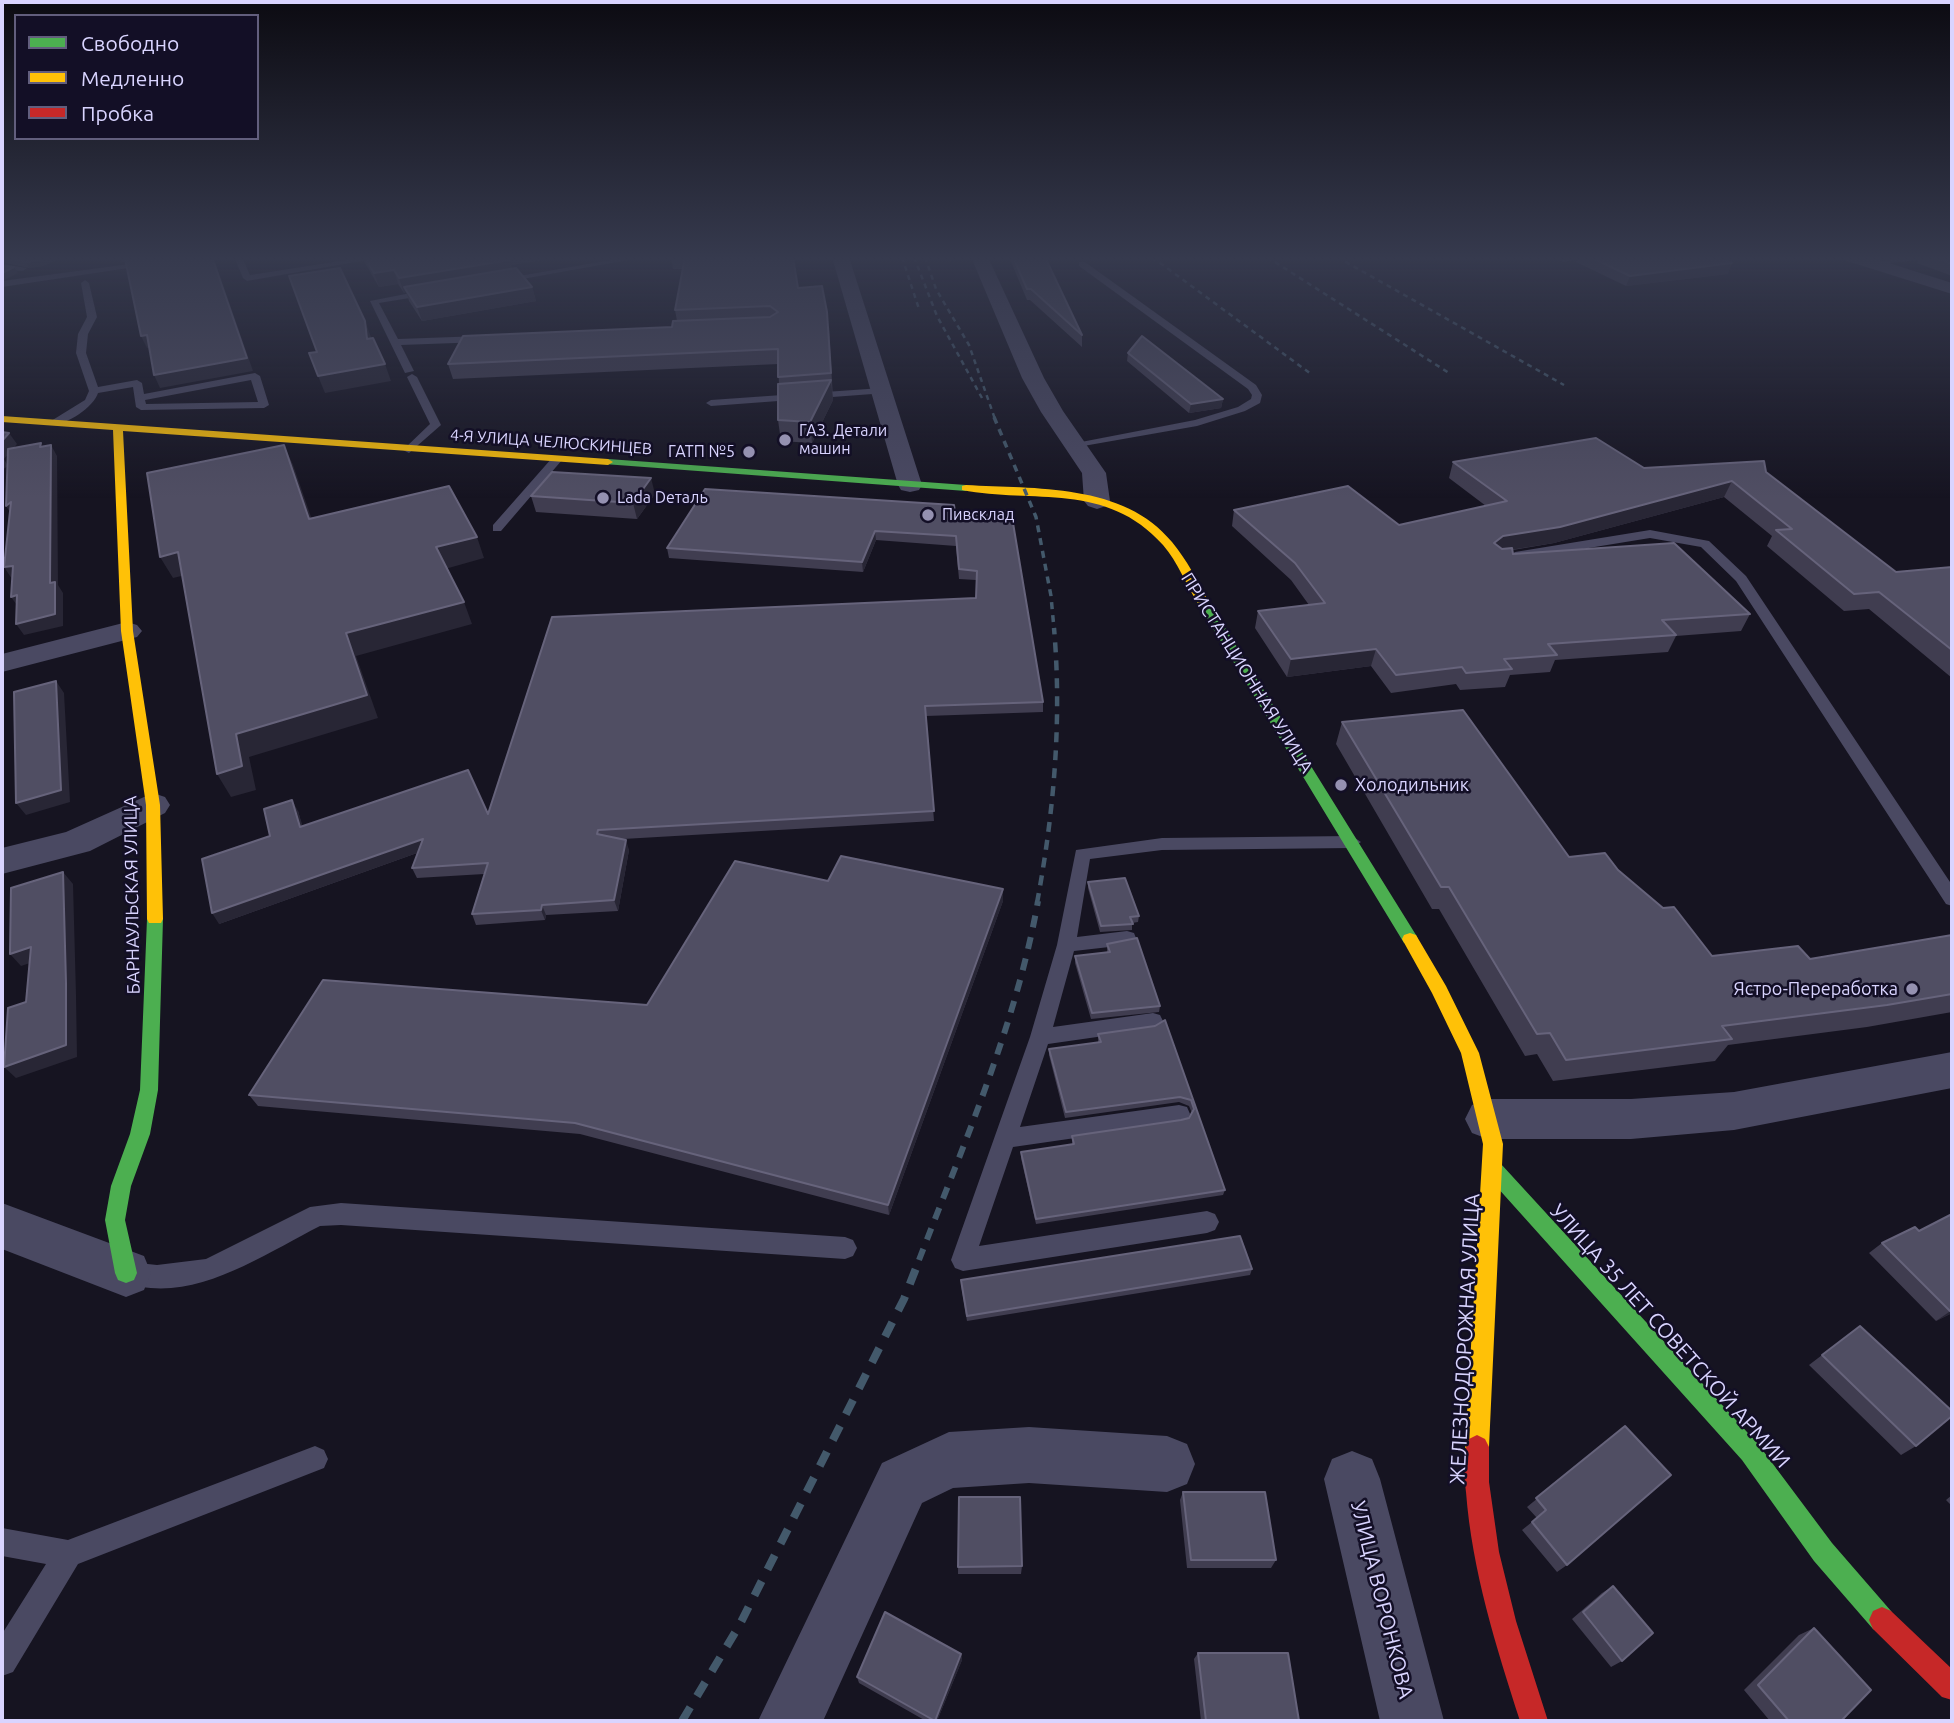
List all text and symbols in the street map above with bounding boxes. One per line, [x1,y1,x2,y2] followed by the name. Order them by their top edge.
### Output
[14,14,259,140] legend
[81,31,179,55] text: Свободно
[81,66,184,90] text: Медленно
[81,101,154,125] text: Пробка
[799,421,887,459] place label: ГАЗ. Детали машин
[449,425,653,459] street label: 4-Я УЛИЦА ЧЕЛЮСКИНЦЕВ
[777,432,793,448] marker: ГАЗ. Детали машин
[668,442,735,462] place label: ГАТП №5
[741,444,757,460] marker: ГАТП №5
[617,488,708,508] place label: Lada Dеталь
[595,490,611,506] marker: Lada Dеталь
[942,505,1014,525] place label: Пивсклад
[920,507,936,523] marker: Пивсклад
[1176,569,1318,777] street label: ПРИСТАНЦИОННАЯ УЛИЦА
[1355,774,1469,796] place label: Холодильник
[1333,777,1349,793] marker: Холодильник
[119,796,145,994] street label: БАРНАУЛЬСКАЯ УЛИЦА
[1733,978,1898,1000] place label: Ястро-Переработка
[1904,981,1920,997] marker: Ястро-Переработка
[1445,1193,1485,1485] street label: ЖЕЛЕЗНОДОРОЖНАЯ УЛИЦА
[1545,1199,1795,1473] street label: УЛИЦА 35 ЛЕТ СОВЕТСКОЙ АРМИИ
[1345,1499,1419,1701] street label: УЛИЦА ВОРОНКОВА

